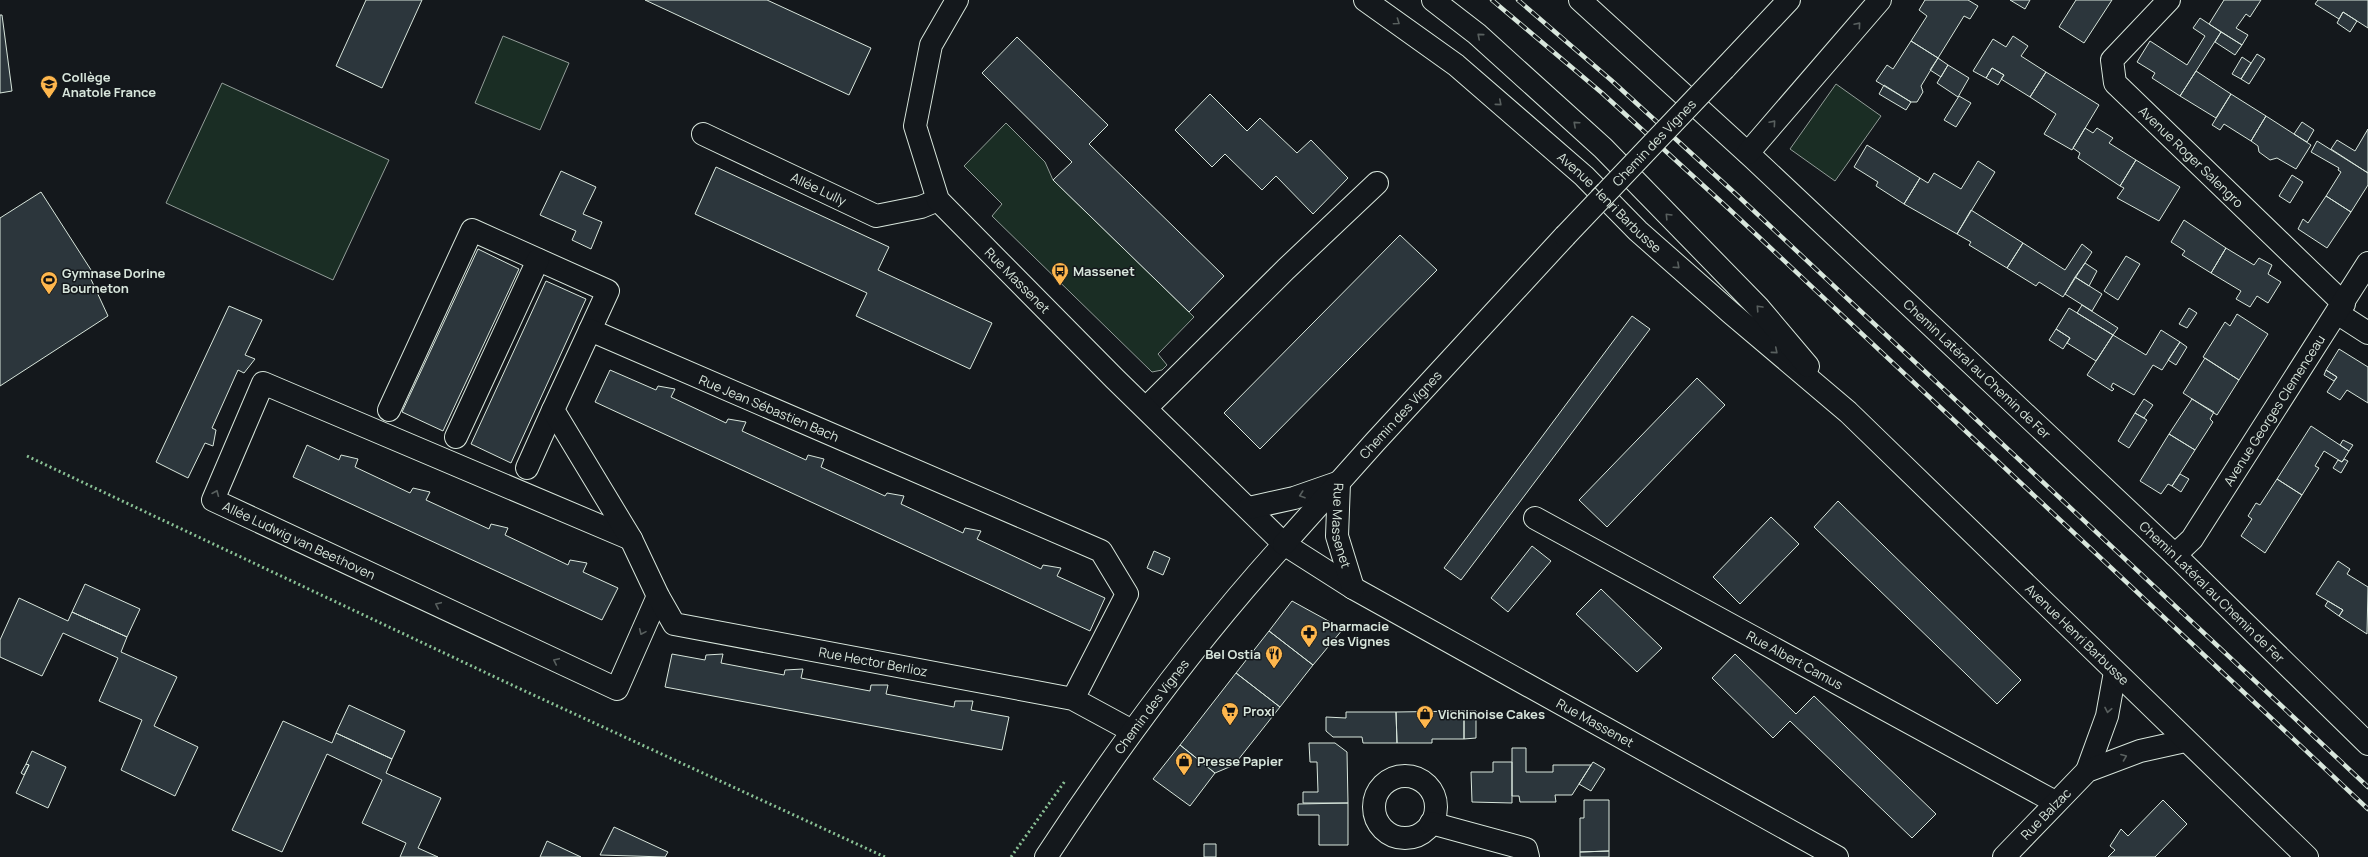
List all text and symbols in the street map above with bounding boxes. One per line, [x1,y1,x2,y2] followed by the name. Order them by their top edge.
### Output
[1393,17,1400,24] one-way arrow
[1854,22,1861,30] one-way arrow
[1477,34,1485,41] one-way arrow
[62,68,156,101] place label: Collège Anatole France
[39,74,59,99] school or university icon: Collège Anatole France
[1608,95,1700,190] street label: Chemin des Vignes
[1494,98,1502,105] one-way arrow
[2135,102,2248,212] street label: Avenue Roger Salengro
[1573,121,1581,128] one-way arrow
[1769,121,1776,128] one-way arrow
[1554,148,1666,257] street label: Avenue Henri Barbusse
[788,168,850,210] street label: Allée Lully
[1665,213,1672,221] one-way arrow
[981,243,1054,317] street label: Rue Massenet
[1050,261,1070,286] bus stop icon: Massenet
[1673,261,1680,268] one-way arrow
[1073,262,1135,280] place label: Massenet
[62,264,166,297] place label: Gymnase Dorine Bourneton
[39,270,59,295] sports icon: Gymnase Dorine Bourneton
[1900,295,2055,443] street label: Chemin Latéral au Chemin de Fer
[1757,305,1764,313] one-way arrow
[2219,331,2329,489] street label: Avenue Georges Clemenceau
[1771,347,1778,354] one-way arrow
[1355,366,1446,463] street label: Chemin des Vignes
[696,370,842,446] street label: Rue Jean Sébastien Bach
[1328,483,1355,570] street label: Rue Massenet
[211,490,219,498] one-way arrow
[1298,491,1305,499] one-way arrow
[220,497,378,584] street label: Allée Ludwig van Beethoven
[2136,517,2289,667] street label: Chemin Latéral au Chemin de Fer
[2021,580,2133,689] street label: Avenue Henri Barbusse
[435,602,442,610] one-way arrow
[1322,617,1390,650] place label: Pharmacie des Vignes
[1299,623,1319,648] pharmacy icon: Pharmacie des Vignes
[1743,626,1846,694] street label: Rue Albert Camus
[639,627,647,635] one-way arrow
[817,642,929,681] street label: Rue Hector Berlioz
[1264,644,1284,669] restaurant icon: Bel Ostia
[1205,645,1261,663] place label: Bel Ostia
[1110,655,1193,757] street label: Chemin des Vignes
[553,658,560,666] one-way arrow
[1553,694,1637,751] street label: Rue Massenet
[1220,701,1240,726] supermarket icon: Proxi
[1243,702,1275,720] place label: Proxi
[1415,704,1435,729] shop icon: Vichinoise Cakes
[1438,705,1545,723] place label: Vichinoise Cakes
[2104,707,2112,713] one-way arrow
[1174,751,1194,776] shop icon: Presse Papier
[1197,752,1283,770] place label: Presse Papier
[2119,754,2127,762] one-way arrow
[2016,784,2075,844] street label: Rue Balzac

